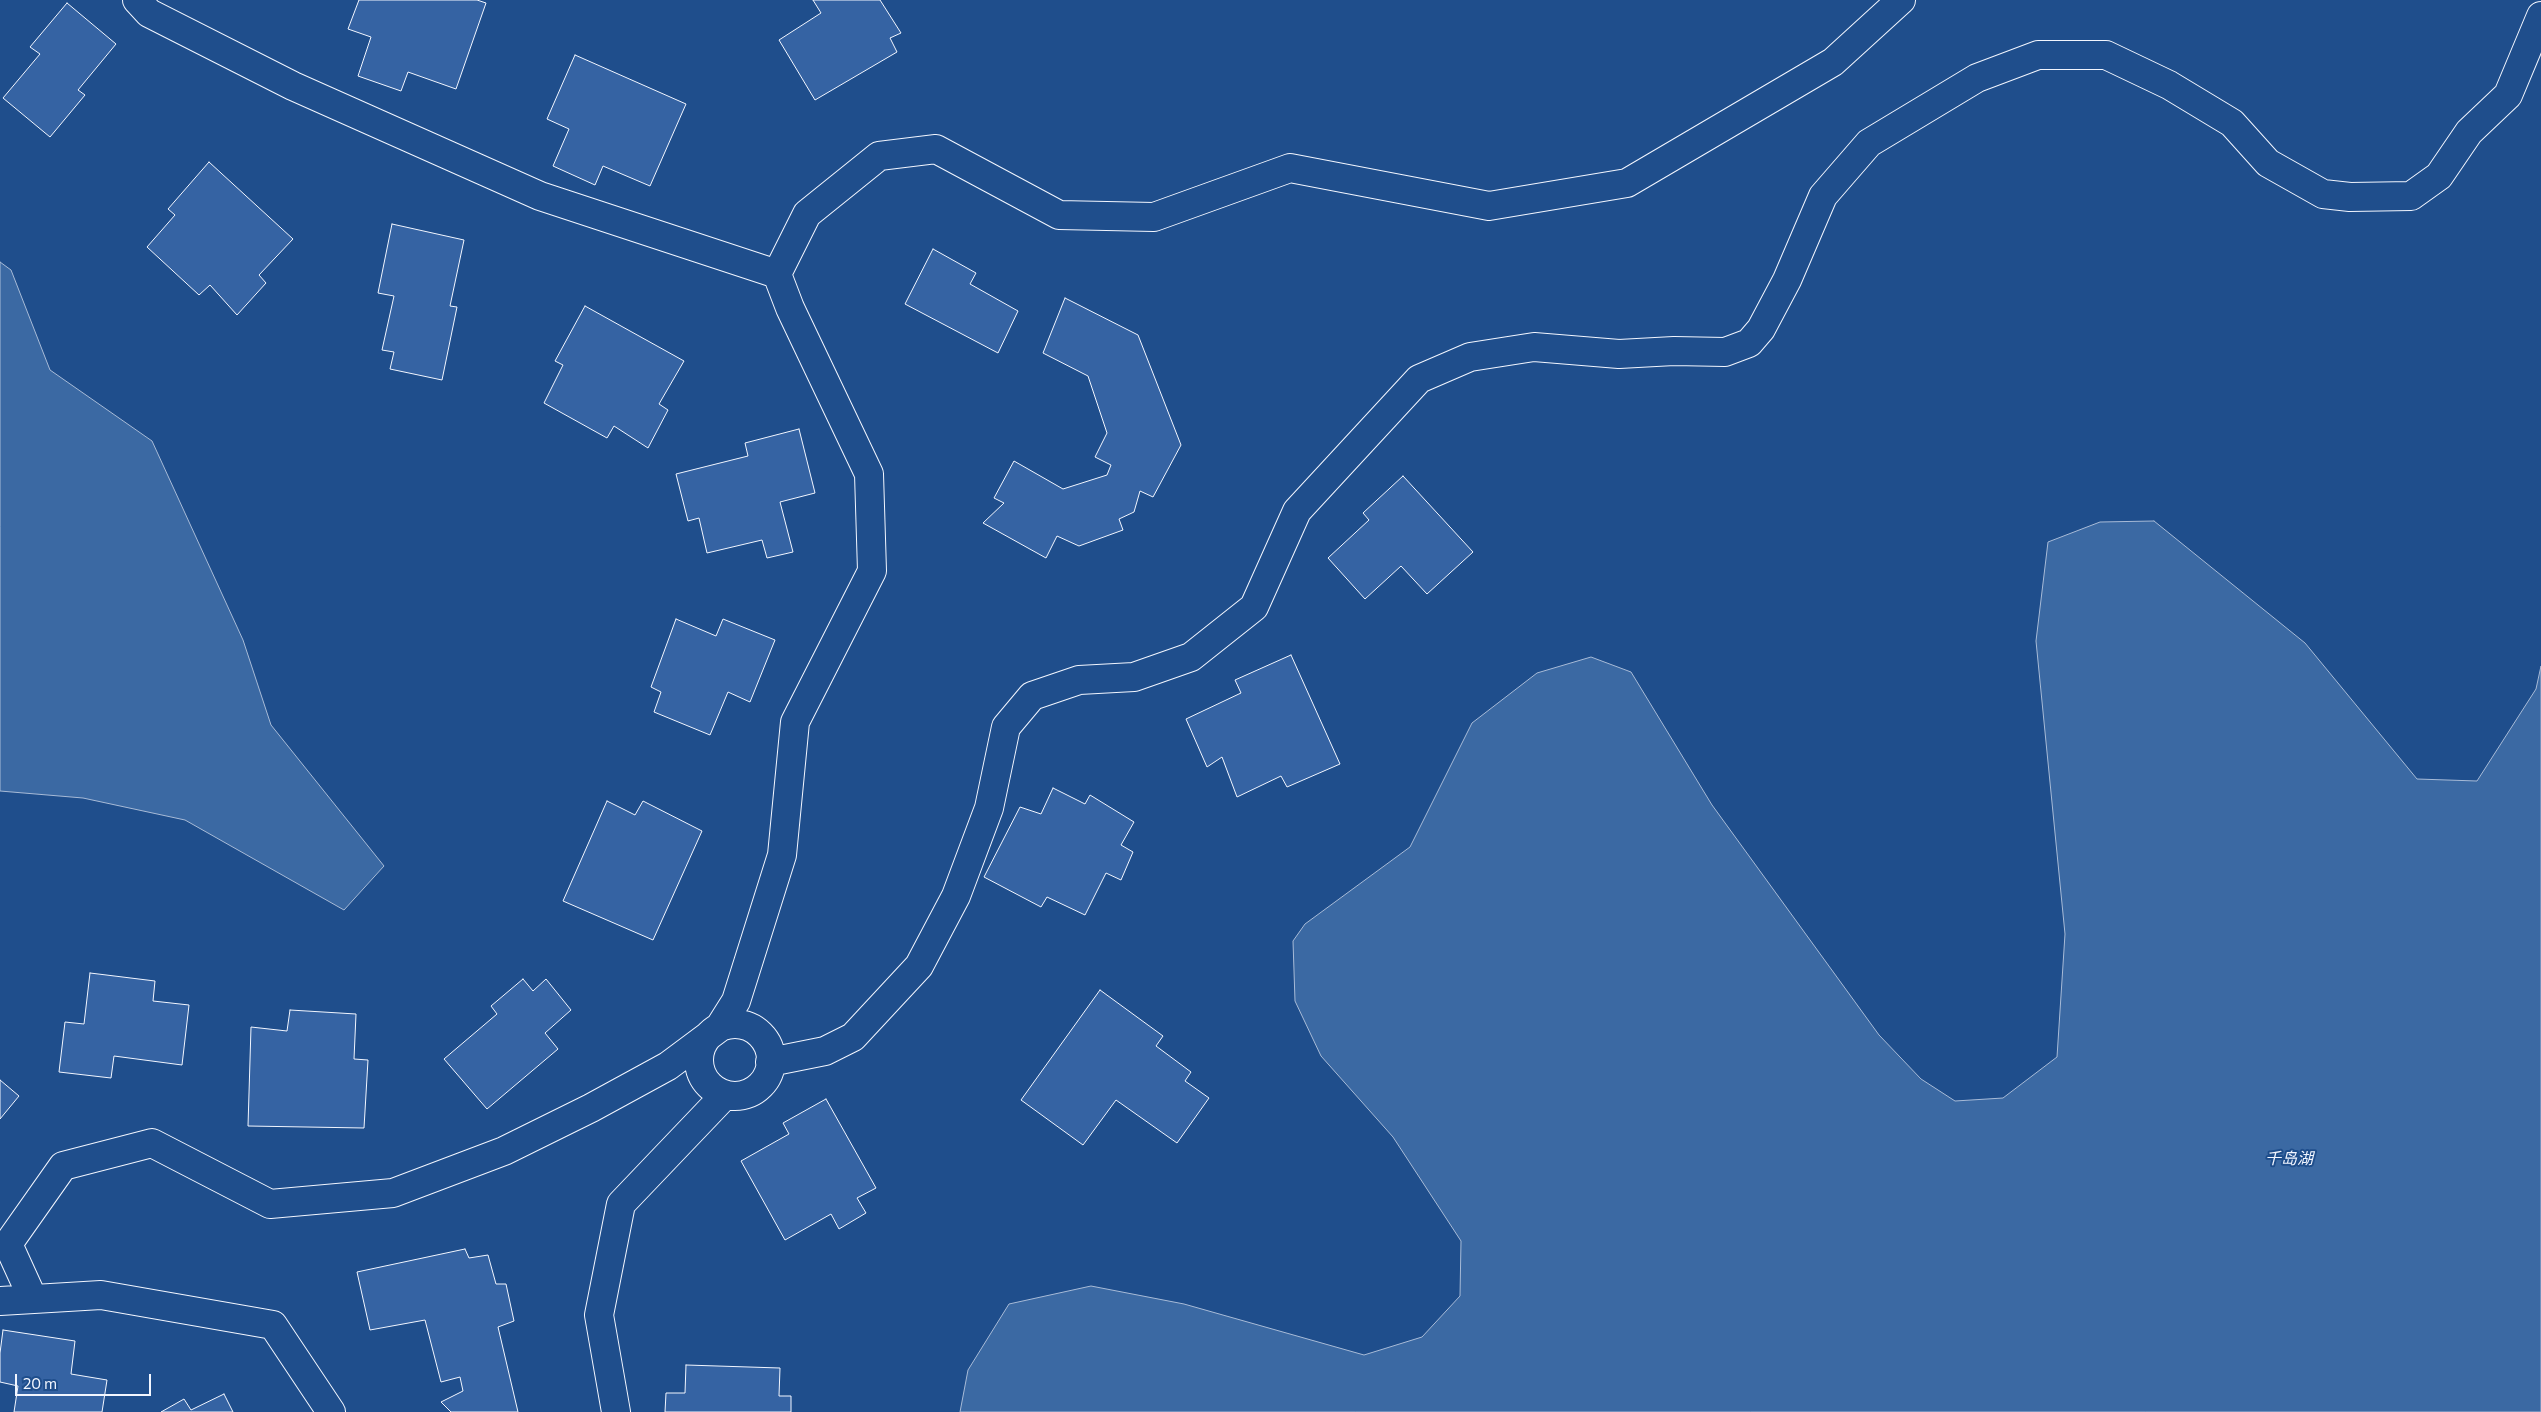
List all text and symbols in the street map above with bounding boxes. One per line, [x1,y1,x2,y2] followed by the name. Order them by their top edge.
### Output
[2265,1149,2313,1169] water label: 千岛湖
[18,1364,154,1396] scale bar
[23,1374,57,1392] text: 20 m

